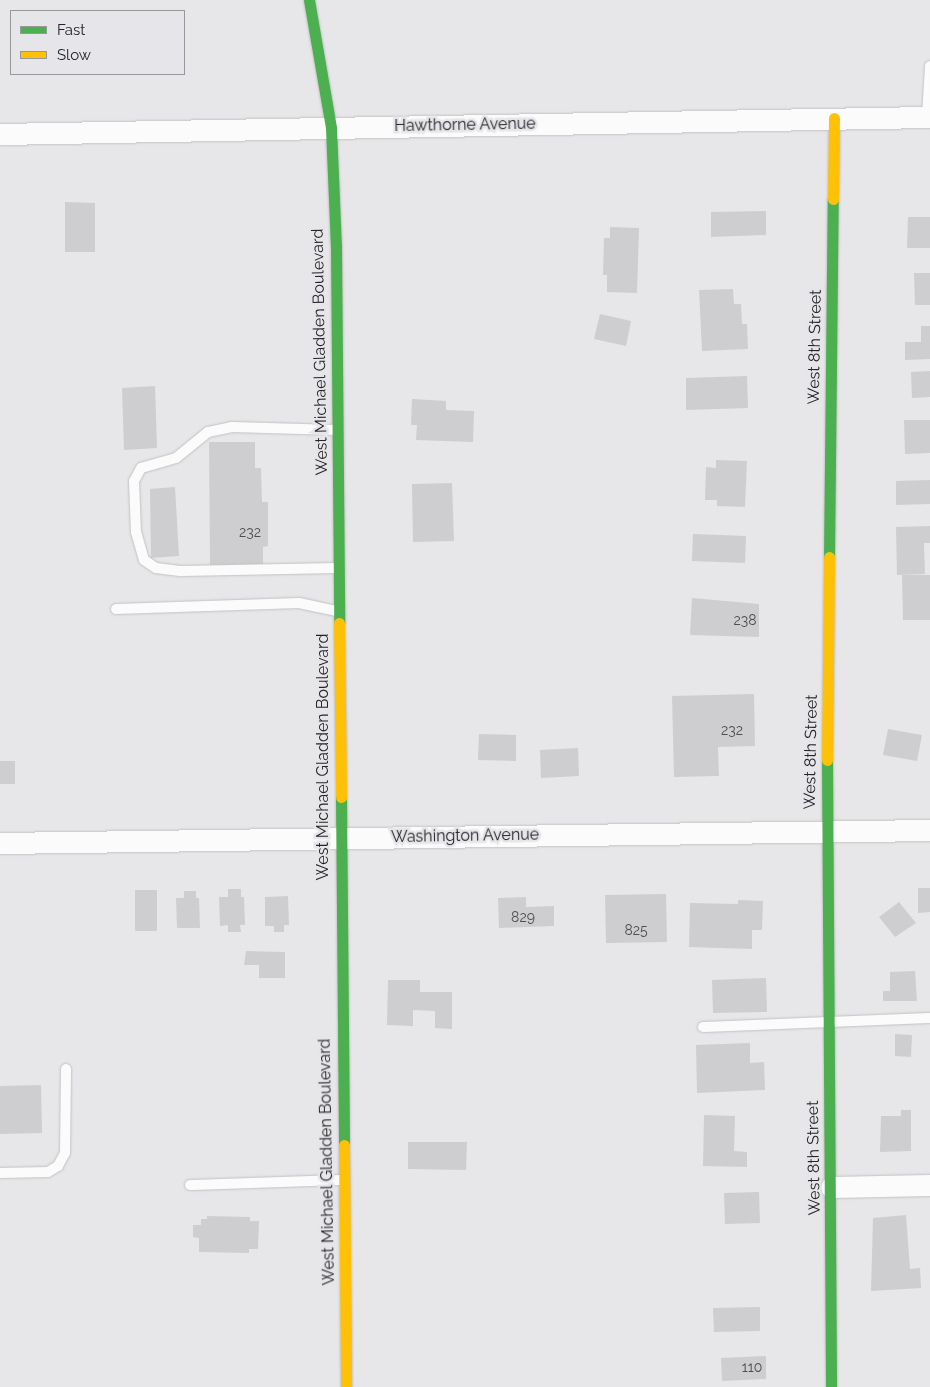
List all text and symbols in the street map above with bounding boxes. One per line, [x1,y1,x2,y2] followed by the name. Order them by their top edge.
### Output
[10,10,185,75] legend
[57,21,85,39] text: Fast
[57,46,91,64] text: Slow
[394,114,536,136] street label: Hawthorne Avenue
[308,228,332,476] street label: West Michael Gladden Boulevard
[804,289,826,405] street label: West 8th Street
[239,524,261,540] house number: 232
[733,612,757,628] house number: 238
[313,633,333,881] street label: West Michael Gladden Boulevard
[800,694,822,810] street label: West 8th Street
[721,722,743,738] house number: 232
[391,825,539,847] street label: Washington Avenue
[511,909,535,925] house number: 829
[624,922,648,938] house number: 825
[315,1038,339,1286] street label: West Michael Gladden Boulevard
[803,1100,825,1216] street label: West 8th Street
[742,1359,762,1375] house number: 110

